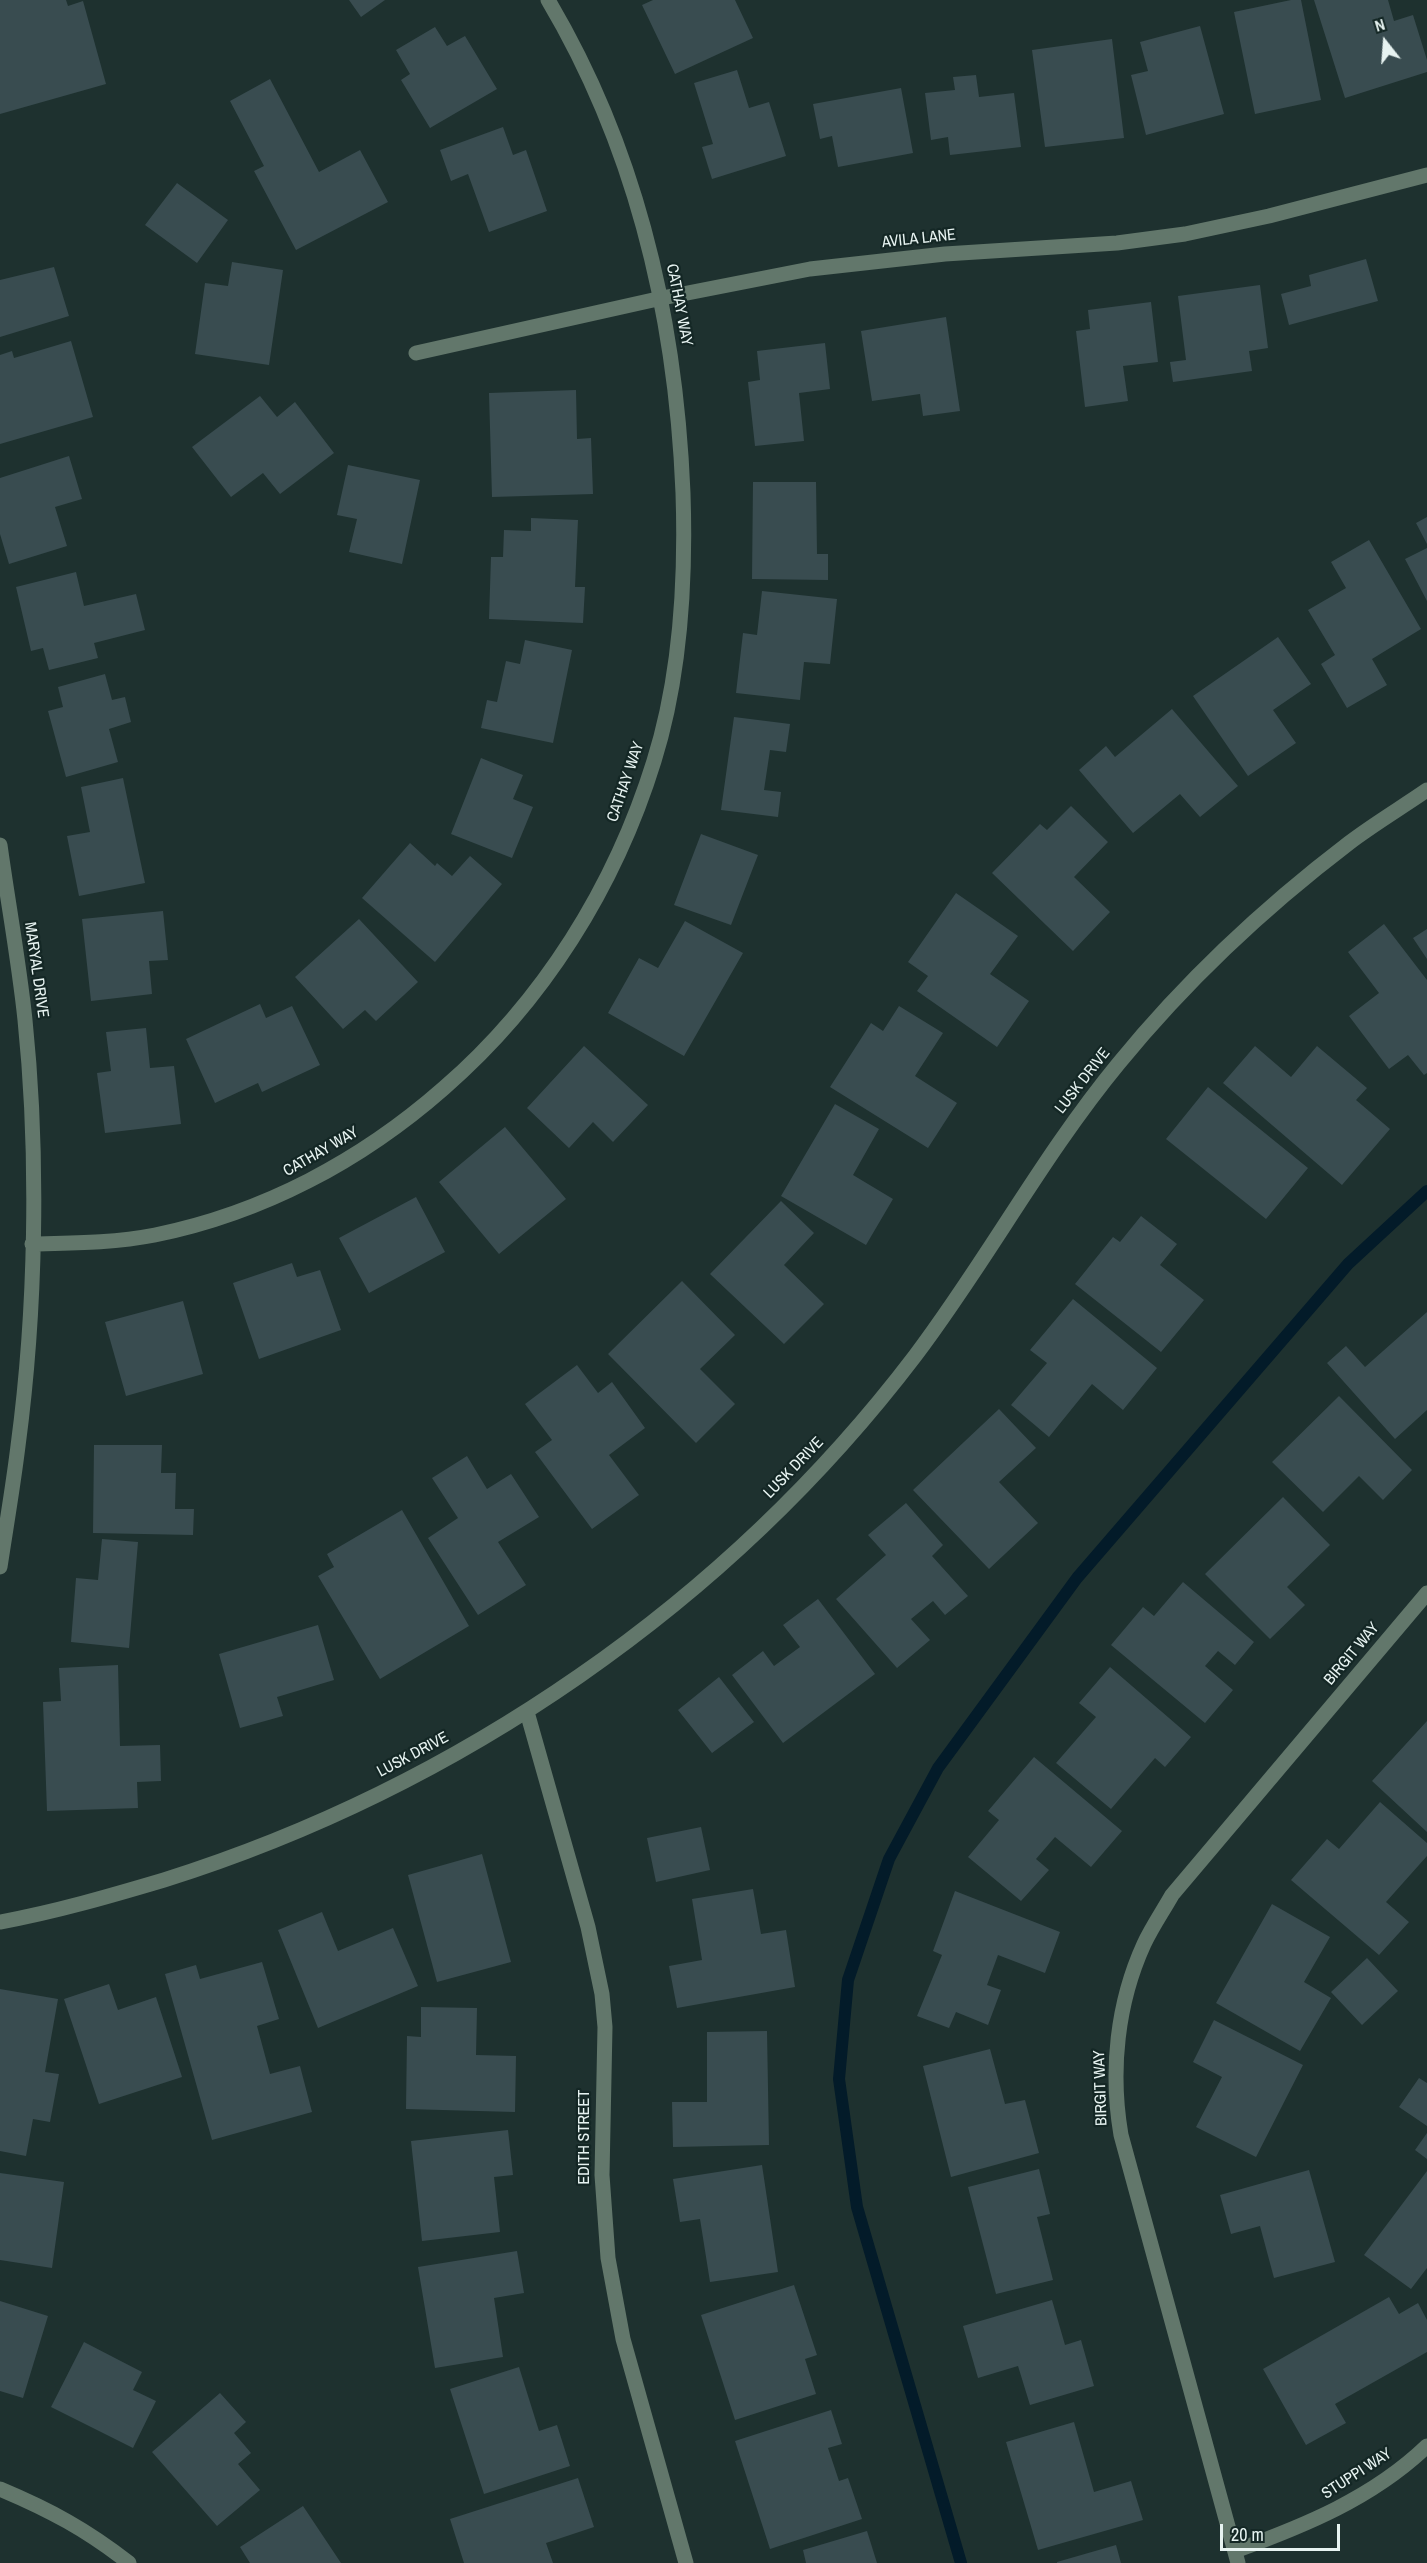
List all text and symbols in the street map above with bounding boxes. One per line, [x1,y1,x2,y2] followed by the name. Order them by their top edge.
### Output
[1355,12,1415,72] north arrow
[1372,13,1387,37] text: N
[881,226,957,252] street label: AVILA LANE
[662,262,696,348] street label: CATHAY WAY
[603,739,649,825] street label: CATHAY WAY
[20,921,52,1019] street label: MARYAL DRIVE
[1051,1044,1115,1118] street label: LUSK DRIVE
[280,1123,362,1181] street label: CATHAY WAY
[760,1433,828,1503] street label: LUSK DRIVE
[1320,1619,1384,1689] street label: BIRGIT WAY
[374,1728,452,1782] street label: LUSK DRIVE
[1090,2050,1112,2126] street label: BIRGIT WAY
[575,2090,595,2184] street label: EDITH STREET
[1318,2444,1396,2504] street label: STUPPI WAY
[1223,2512,1343,2550] scale bar
[1231,2522,1264,2547] text: 20 m

